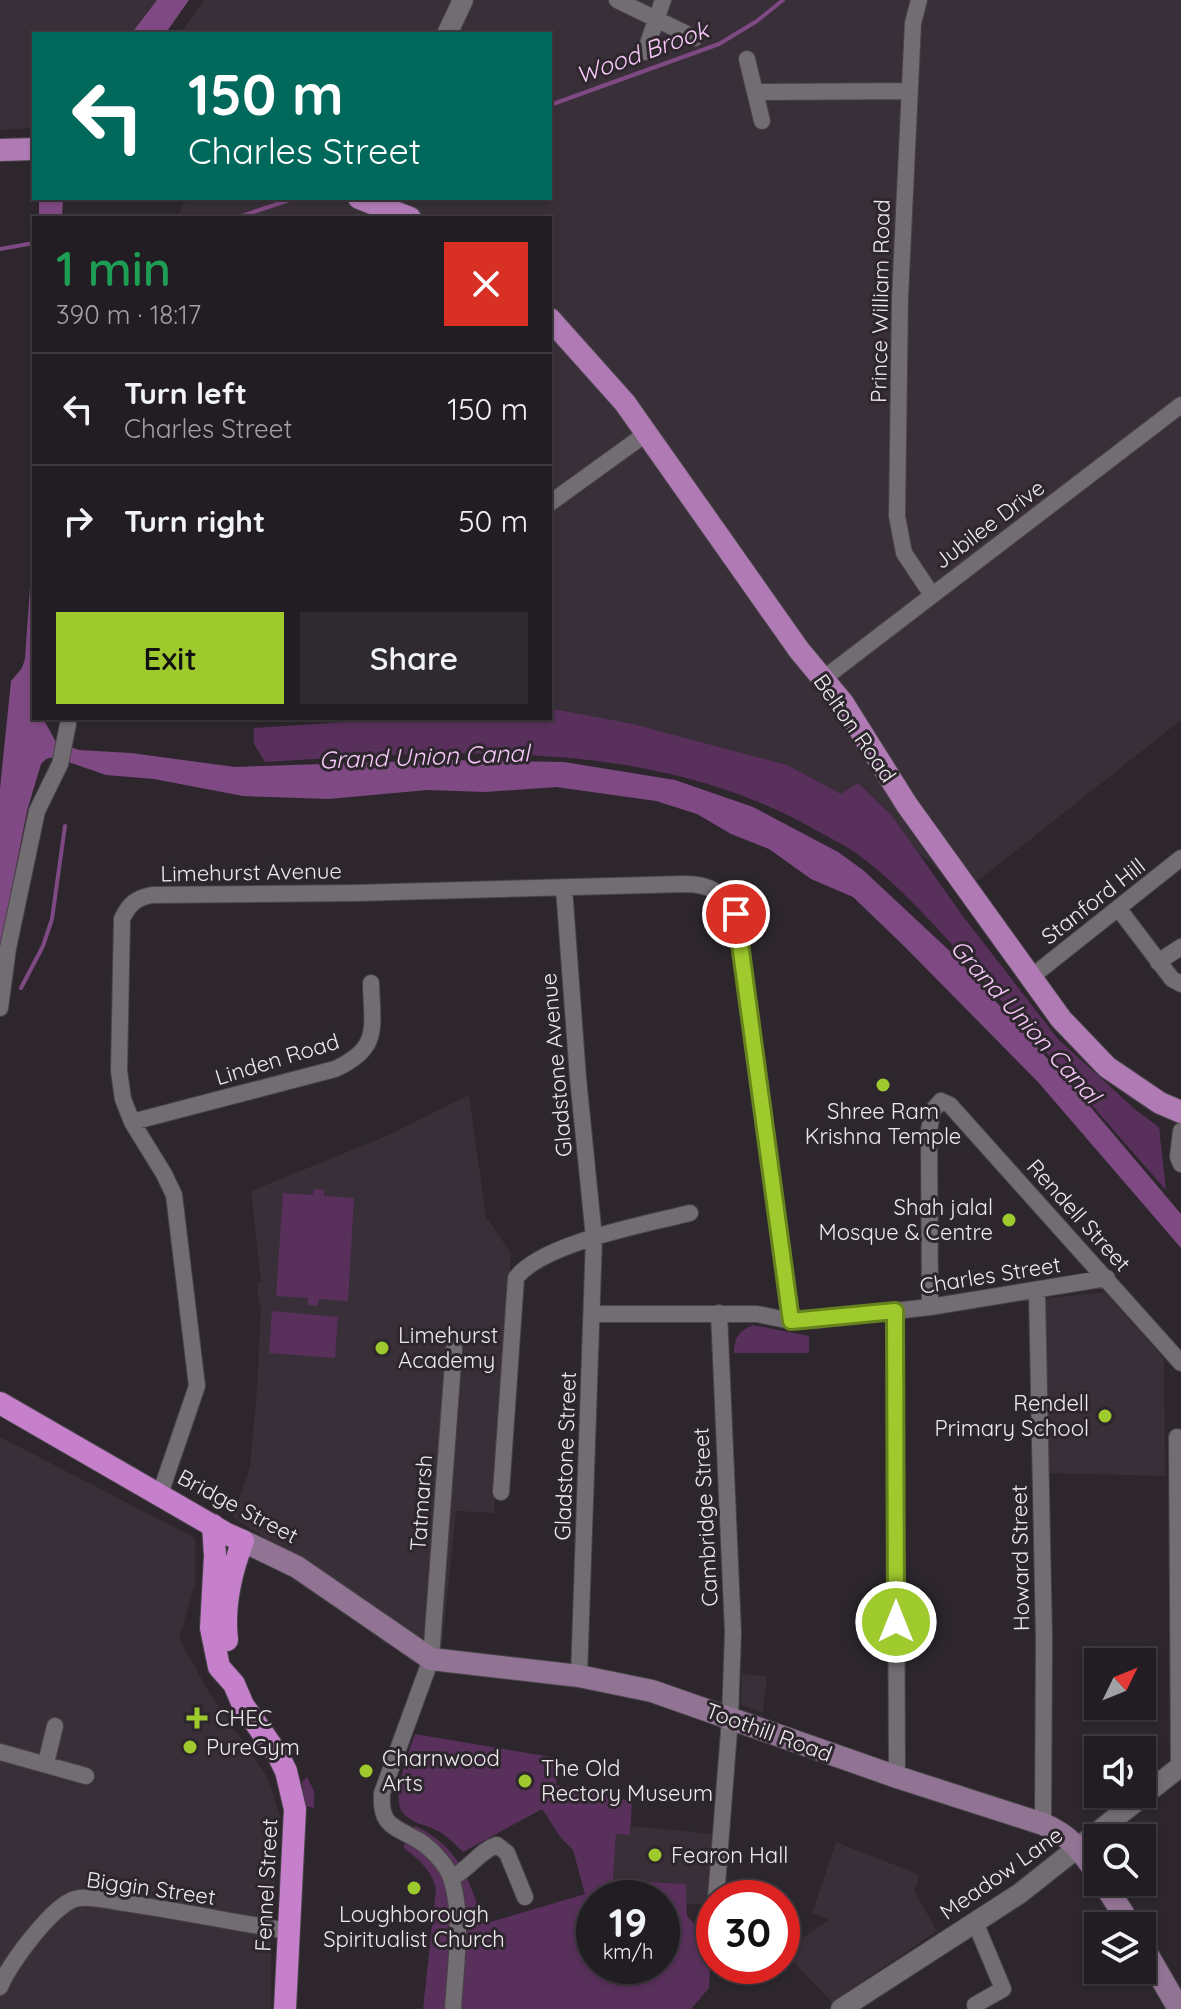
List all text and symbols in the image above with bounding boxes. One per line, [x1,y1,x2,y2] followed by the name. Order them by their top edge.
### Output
[572,13,714,90] water label: Wood Brook
[188,59,344,129] text: 150 m
[56,64,160,168] icon: left
[188,128,421,173] text: Charles Street
[864,199,896,403] street label: Prince William Road
[56,238,171,298] text: 1 min
[444,242,528,326] button: close
[56,298,201,331] text: 390 m · 18:17
[124,374,247,412] text: Turn left
[56,387,100,431] icon: left
[447,390,528,428] text: 150 m
[124,412,292,445] text: Charles Street
[928,473,1050,575] street label: Jubilee Drive
[56,499,100,543] icon: right
[124,502,265,540] text: Turn right
[458,502,528,540] text: 50 m
[56,612,284,704] button: Exit
[300,612,528,704] button: Share
[807,668,903,788] street label: Belton Road
[318,737,532,775] water label: Grand Union Canal
[1035,852,1151,950] street label: Stanford Hill
[160,856,342,888] street label: Limehurst Avenue
[702,880,770,948] pin
[714,892,758,936] icon: arrive
[944,933,1109,1111] water label: Grand Union Canal
[534,972,578,1158] street label: Gladstone Avenue
[212,1027,342,1091] street label: Linden Road
[874,1076,892,1094] marker: Shree Ram Krishna Temple
[805,1097,961,1150] place label: Shree Ram Krishna Temple
[1021,1153,1137,1277] street label: Rendell Street
[819,1193,993,1246] place label: Shah jalal Mosque & Centre
[1000,1211,1018,1229] marker: Shah jalal Mosque & Centre
[917,1250,1063,1300] street label: Charles Street
[398,1321,498,1374] place label: Limehurst Academy
[373,1339,391,1357] marker: Limehurst Academy
[548,1371,582,1541] street label: Gladstone Street
[934,1389,1089,1442] place label: Rendell Primary School
[1096,1407,1114,1425] marker: Rendell Primary School
[686,1427,724,1607] street label: Cambridge Street
[404,1454,438,1552] street label: Tatmarsh
[173,1462,303,1550] street label: Bridge Street
[1005,1484,1035,1632] street label: Howard Street
[854,1580,938,1664] position arrow
[1084,1648,1156,1720] north arrow
[1084,1648,1156,1984] map controls
[702,1696,836,1768] street label: Toothill Road
[215,1704,272,1732] place label: CHEC
[186,1707,208,1729] marker: CHEC
[206,1733,300,1761] place label: PureGym
[1084,1736,1156,1808] button: sound
[181,1738,199,1756] marker: PureGym
[382,1744,500,1797] place label: Charnwood Arts
[541,1754,713,1807] place label: The Old Rectory Museum
[357,1762,375,1780] marker: Charnwood Arts
[516,1772,534,1790] marker: The Old Rectory Museum
[249,1818,283,1952] street label: Fennel Street
[934,1820,1068,1926] street label: Meadow Lane
[1084,1824,1156,1896] button: search
[671,1841,788,1869] place label: Fearon Hall
[646,1846,664,1864] marker: Fearon Hall
[85,1865,217,1911] street label: Biggin Street
[405,1879,423,1897] marker: Loughborough Spiritualist Church
[696,1880,800,1984] speed limit sign: 30
[609,1897,647,1947] text: 19
[323,1900,505,1953] place label: Loughborough Spiritualist Church
[1084,1912,1156,1984] button: layers
[603,1939,653,1964] text: km/h

